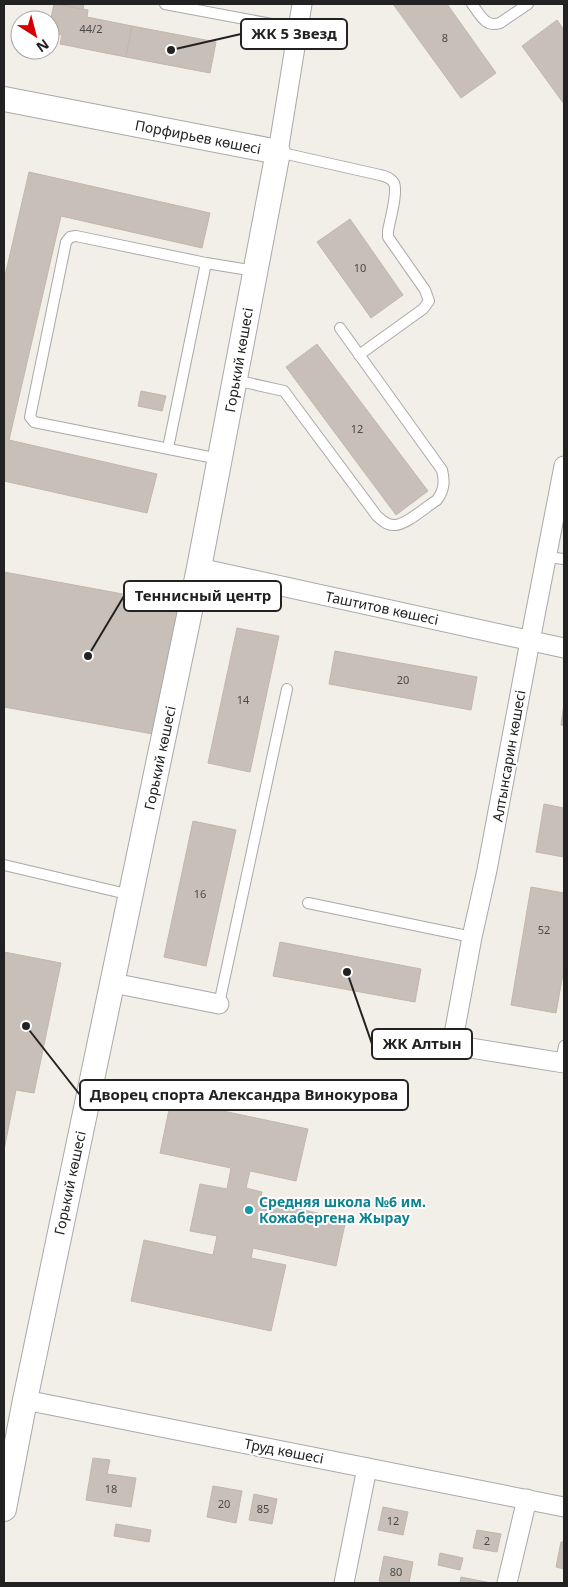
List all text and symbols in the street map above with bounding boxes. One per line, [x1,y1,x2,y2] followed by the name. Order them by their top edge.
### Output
[10,10,60,60] north arrow
[241,19,347,49] callout: ЖК 5 Звезд
[80,21,102,36] house number: 44/2
[251,23,337,43] text: ЖК 5 Звезд
[442,30,448,45] house number: 8
[33,35,53,57] text: N
[134,115,263,158] street label: Порфирьев көшесі
[354,260,366,275] house number: 10
[220,306,257,414] street label: Горький көшесі
[351,421,363,436] house number: 12
[124,581,281,611] callout: Теннисный центр
[135,585,271,605] text: Теннисный центр
[324,586,440,629] street label: Таштитов көшесі
[397,672,409,687] house number: 20
[488,689,529,823] street label: Алтынсарин көшесі
[237,692,250,707] house number: 14
[139,704,180,812] street label: Горький көшесі
[194,886,206,901] house number: 16
[538,922,550,937] house number: 52
[372,1029,472,1059] callout: ЖК Алтын
[382,1033,462,1053] text: ЖК Алтын
[80,1080,408,1110] callout: Дворец спорта Александра Винокурова
[90,1084,398,1104] text: Дворец спорта Александра Винокурова
[49,1129,90,1237] street label: Горький көшесі
[259,1192,426,1227] place label: Средняя школа №6 им. Кожабергена Жырау
[243,1204,255,1216] marker: Средняя школа №6 им. Кожабергена Жырау
[243,1434,325,1468] street label: Труд көшесі
[105,1481,117,1496] house number: 18
[218,1496,230,1511] house number: 20
[257,1501,269,1516] house number: 85
[387,1513,399,1528] house number: 12
[484,1533,490,1548] house number: 2
[390,1564,402,1579] house number: 80

